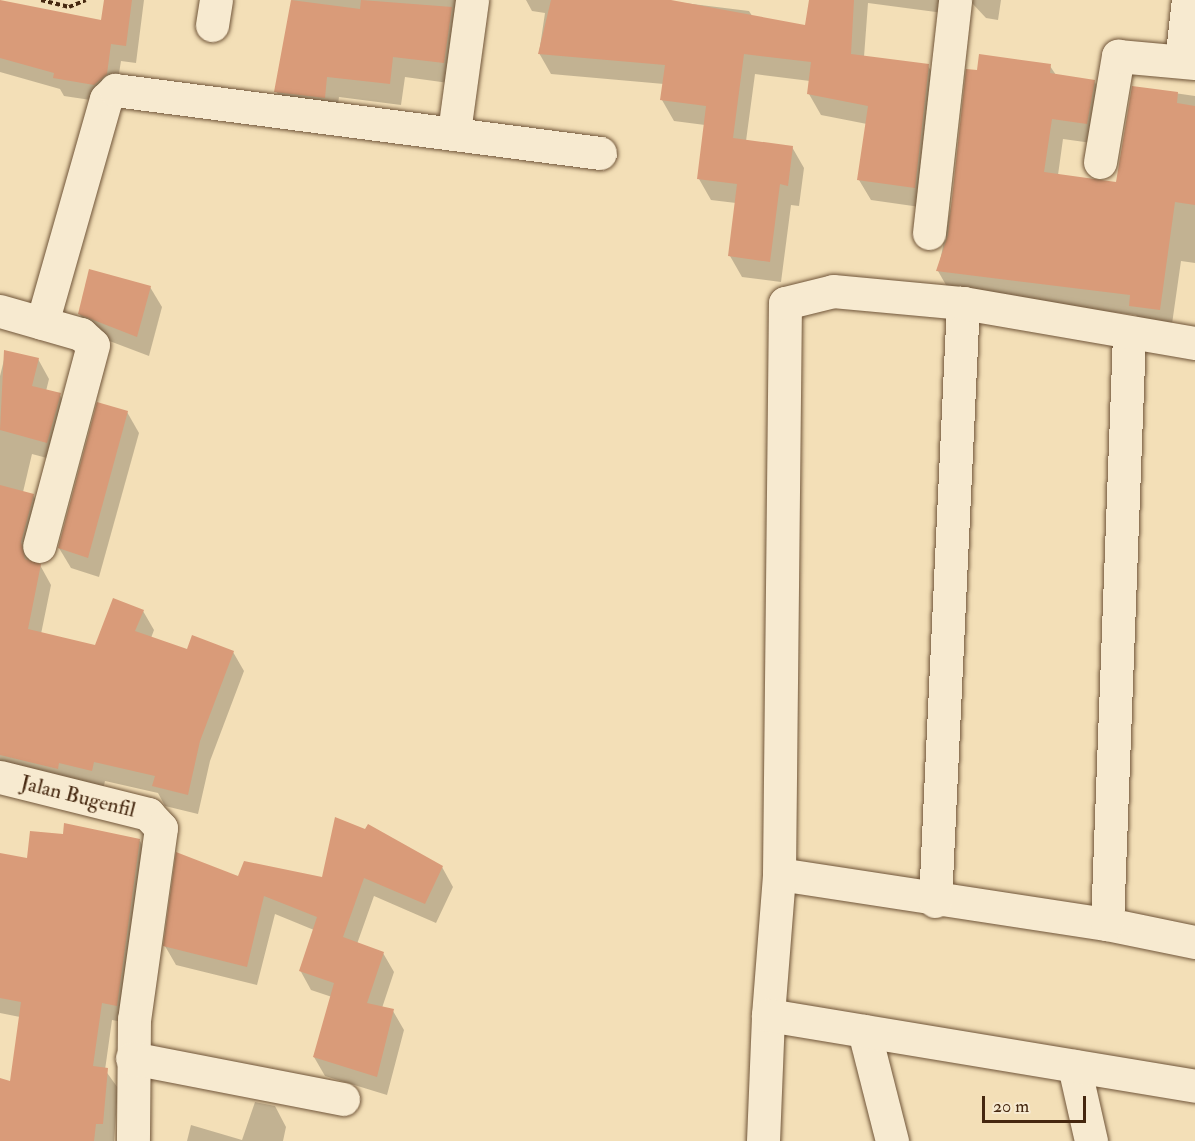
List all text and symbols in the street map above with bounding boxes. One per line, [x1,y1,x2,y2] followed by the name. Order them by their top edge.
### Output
[18,771,138,823] street label: Jalan Bugenfil
[985,1084,1088,1122] scale bar
[993,1095,1029,1118] text: 20 m

